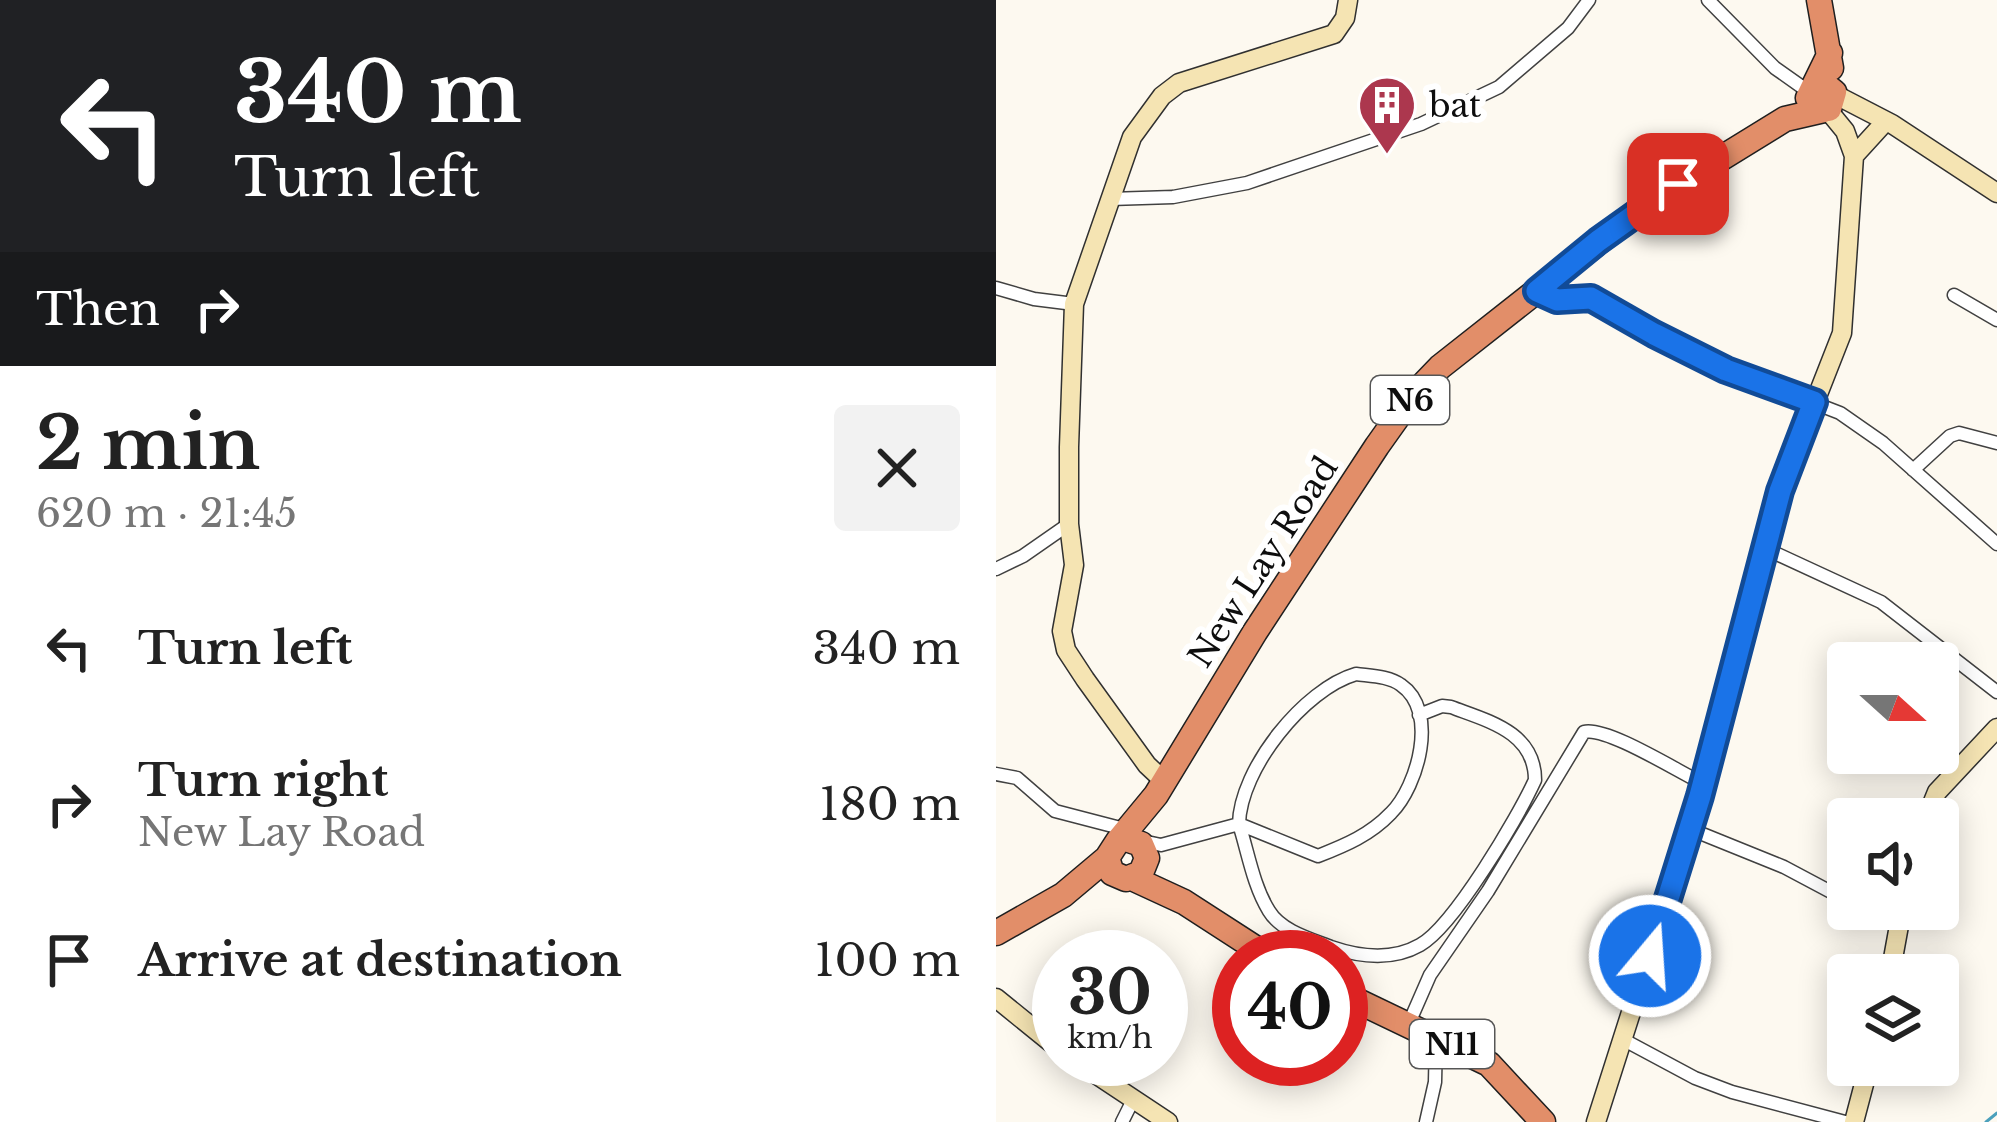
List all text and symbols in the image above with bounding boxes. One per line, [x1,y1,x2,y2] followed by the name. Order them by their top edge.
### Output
[234,41,522,145] text: 340 m
[36,48,192,204] icon: left
[1356,74,1418,156] building icon: bat
[1428,85,1482,126] place label: bat
[1627,133,1729,235] pin
[234,144,480,211] text: Turn left
[1645,151,1711,217] icon: arrive
[184,276,250,342] icon: right
[36,281,160,337] text: Then
[1371,376,1449,424] road number: N6
[36,399,260,488] text: 2 min
[834,405,960,531] button: close
[1180,449,1346,675] street label: New Lay Road
[36,489,297,538] text: 620 m · 21:45
[36,615,102,681] icon: left
[138,620,352,676] text: Turn left
[813,620,960,676] text: 340 m
[1827,642,1959,774] north arrow
[1827,642,1959,1086] map controls
[138,752,388,808] text: Turn right
[36,771,102,837] icon: right
[819,776,960,832] text: 180 m
[1827,798,1959,930] button: sound
[138,808,425,857] text: New Lay Road
[1587,893,1713,1019] position arrow
[36,927,102,993] icon: arrive
[1212,930,1368,1086] speed limit sign: 40
[138,932,622,988] text: Arrive at destination
[814,932,960,988] text: 100 m
[1827,954,1959,1086] button: layers
[1068,956,1152,1030] text: 30
[1067,1019,1153,1056] text: km/h
[1410,1020,1494,1068] road number: N11

